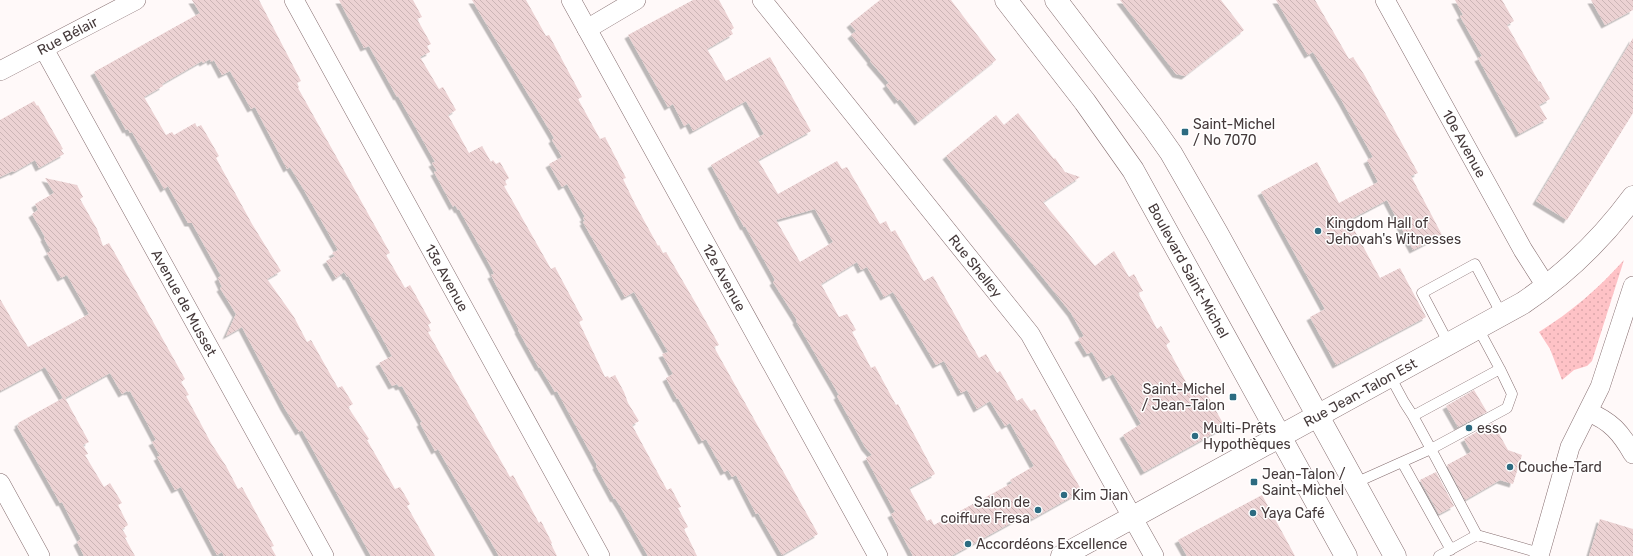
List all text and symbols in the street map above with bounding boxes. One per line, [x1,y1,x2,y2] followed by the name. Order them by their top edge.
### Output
[34,13,101,59] street label: Rue Bélair
[1438,107,1489,181] street label: 10e Avenue
[1193,116,1275,149] place label: Saint-Michel / No 7070
[1180,127,1190,137] marker: Saint-Michel / No 7070
[1144,200,1232,341] street label: Boulevard Saint-Michel
[1326,215,1461,248] place label: Kingdom Hall of Jehovah's Witnesses
[1313,226,1323,236] marker: Kingdom Hall of Jehovah's Witnesses
[945,231,1006,301] street label: Rue Shelley
[421,241,472,315] street label: 13e Avenue
[698,241,749,314] street label: 12e Avenue
[147,247,220,360] street label: Avenue de Musset
[1301,355,1420,431] street label: Rue Jean-Talon Est
[1142,381,1225,414] place label: Saint-Michel / Jean-Talon
[1228,392,1238,402] marker: Saint-Michel / Jean-Talon
[1203,420,1291,453] place label: Multi-Prêts Hypothèques
[1477,420,1507,437] place label: esso
[1464,423,1474,433] marker: esso
[1190,431,1200,441] marker: Multi-Prêts Hypothèques
[1518,459,1602,476] place label: Couche-Tard
[1505,462,1515,472] marker: Couche-Tard
[1262,466,1346,499] place label: Jean-Talon / Saint-Michel
[1249,477,1259,487] marker: Jean-Talon / Saint-Michel
[1072,487,1128,504] place label: Kim Jian
[1059,490,1069,500] marker: Kim Jian
[940,494,1030,527] place label: Salon de coiffure Fresa
[1033,505,1043,515] marker: Salon de coiffure Fresa
[1261,505,1325,522] place label: Yaya Café
[1248,508,1258,518] marker: Yaya Café
[976,536,1127,553] place label: Accordéons Excellence
[963,539,973,549] marker: Accordéons Excellence

